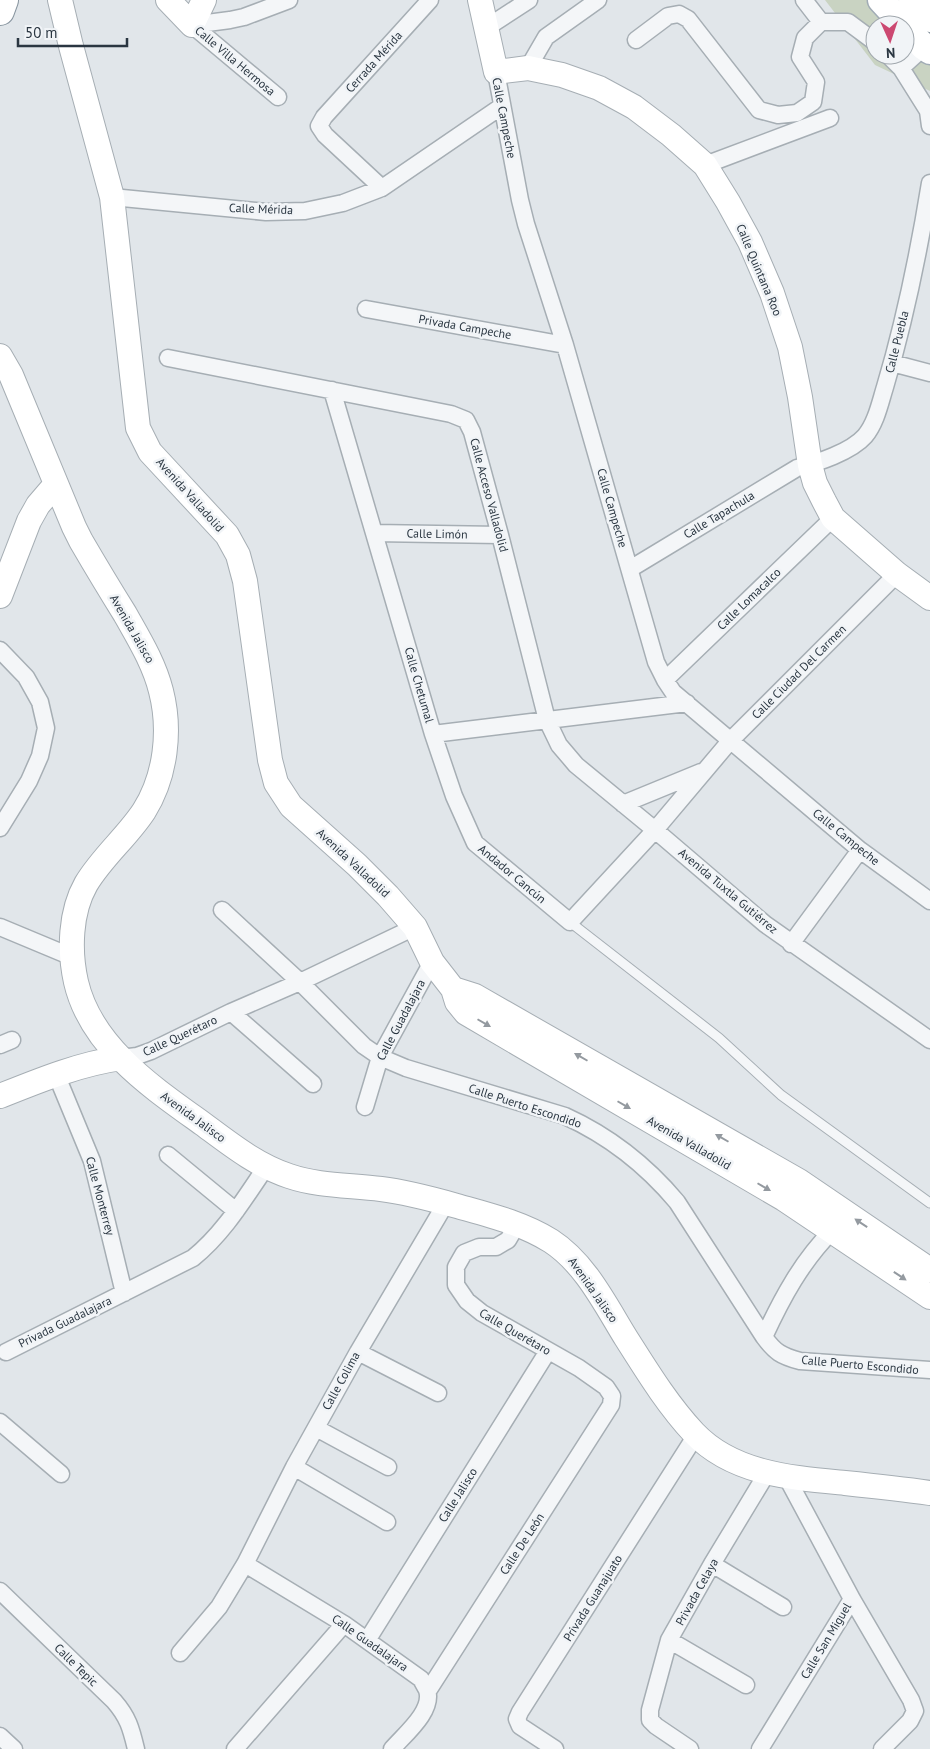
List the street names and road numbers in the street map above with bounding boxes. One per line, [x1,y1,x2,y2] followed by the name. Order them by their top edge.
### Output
[192,23,279,99] street label: Calle Villa Hermosa
[342,28,405,95] street label: Cerrada Mérida
[489,76,520,159] street label: Calle Campeche
[229,200,293,217] street label: Calle Mérida
[733,222,786,318] street label: Calle Quintana Roo
[882,309,912,375] street label: Calle Puebla
[418,311,513,342] street label: Privada Campeche
[467,436,512,553] street label: Calle Acceso Valladolid
[153,455,228,535] street label: Avenida Valladolid
[594,466,631,549] street label: Calle Campeche
[680,487,757,542] street label: Calle Tapachula
[406,525,468,542] street label: Calle Limón
[714,564,784,633] street label: Calle Lomacalco
[107,592,158,666] street label: Avenida Jalisco
[748,621,849,722] street label: Calle Ciudad Del Carmen
[401,645,438,725] street label: Calle Chetumal
[810,805,883,868] street label: Calle Campeche
[314,825,393,900] street label: Avenida Valladolid
[475,841,549,906] street label: Andador Cancún
[676,845,781,936] street label: Avenida Tuxtla Gutiérrez
[373,977,428,1063] street label: Calle Guadalajara
[140,1012,219,1059] street label: Calle Querétaro
[467,1080,584,1131] street label: Calle Puerto Escondido
[158,1088,229,1145] street label: Avenida Jalisco
[645,1112,734,1173] street label: Avenida Valladolid
[83,1155,118,1237] street label: Calle Monterrey
[565,1254,622,1325] street label: Avenida Jalisco
[16,1292,114,1351] street label: Privada Guadalajara
[477,1305,554,1358] street label: Calle Querétaro
[318,1349,363,1412] street label: Calle Colima
[801,1352,919,1377] street label: Calle Puerto Escondido
[435,1465,480,1525] street label: Calle Jalisco
[496,1510,547,1577] street label: Calle De León
[560,1552,625,1644] street label: Privada Guanajuato
[672,1556,721,1628] street label: Privada Celaya
[797,1600,854,1682] street label: Calle San Miguel
[329,1611,411,1674] street label: Calle Guadalajara
[51,1640,102,1689] street label: Calle Tepic

